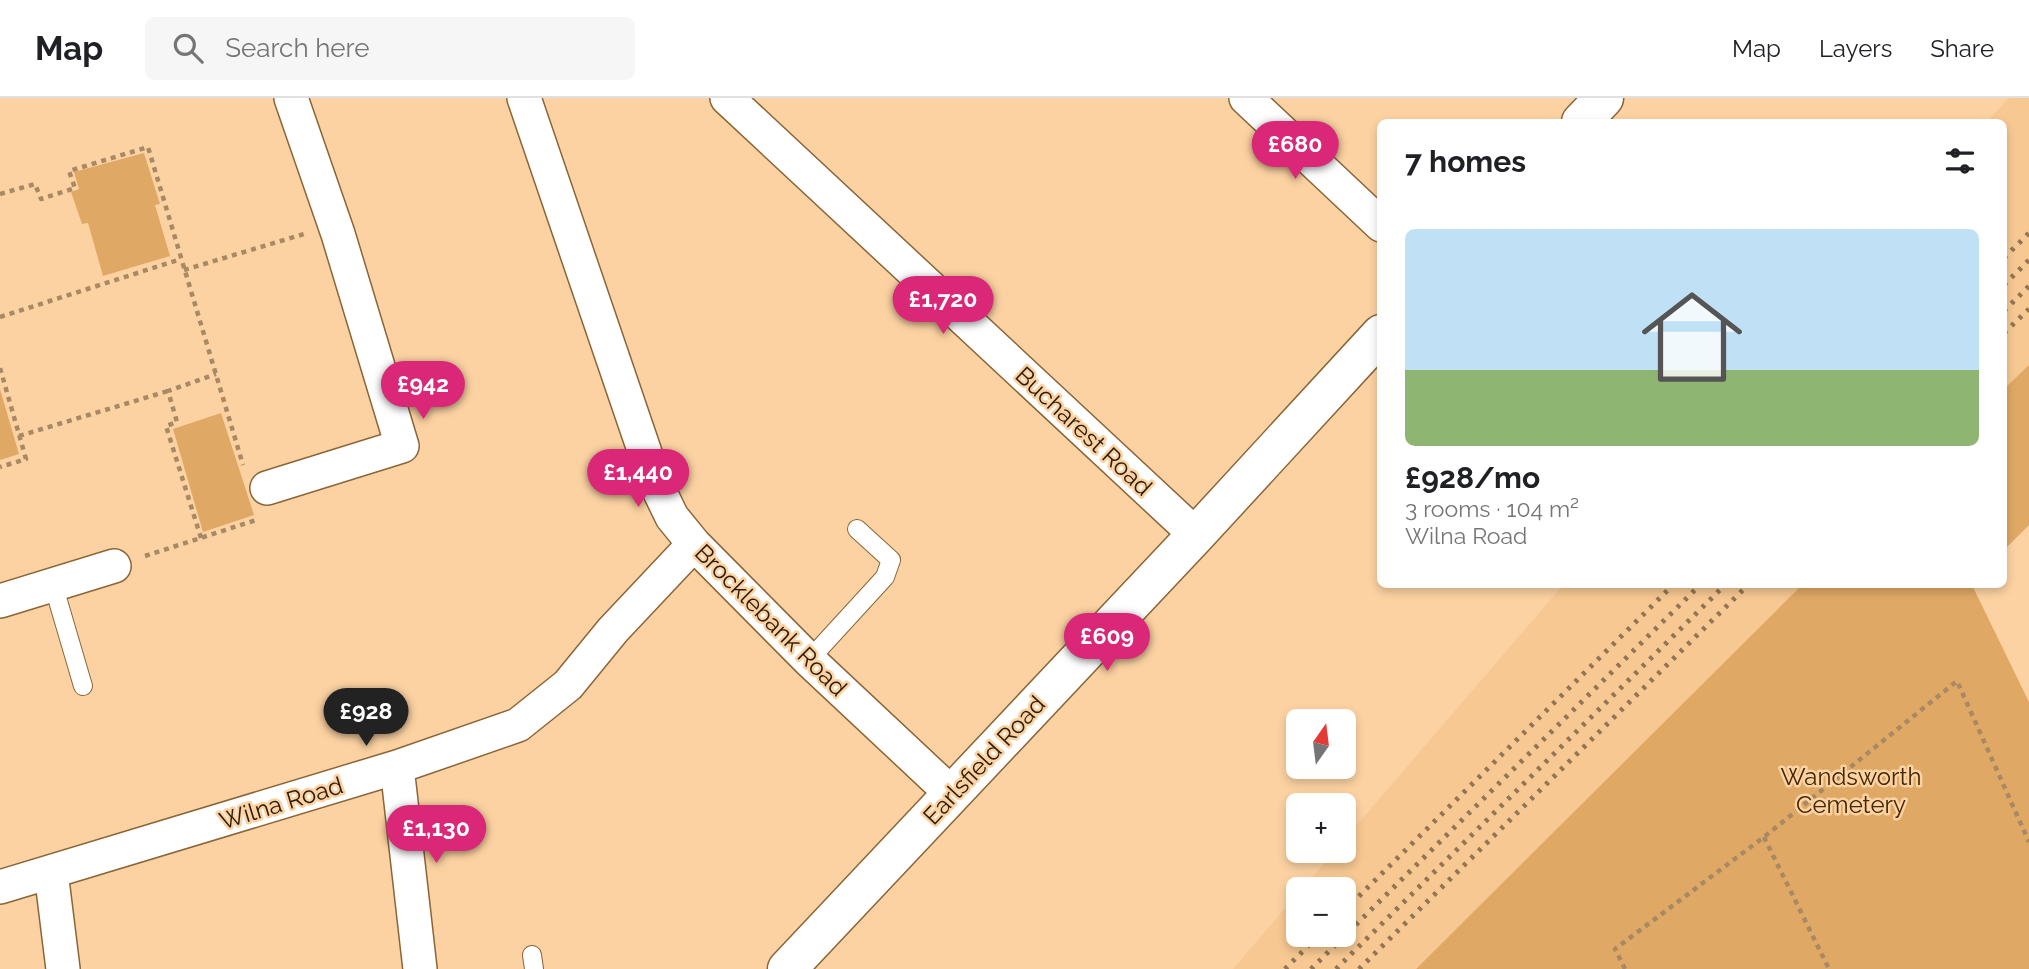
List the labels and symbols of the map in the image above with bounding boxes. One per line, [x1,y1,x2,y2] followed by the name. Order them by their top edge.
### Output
[1254,122,1336,181] pin: £680
[886,276,1000,336] pin: £1,720
[1010,360,1158,502] street label: Bucharest Road
[382,362,464,421] pin: £942
[581,450,695,509] pin: £1,440
[689,538,853,702] street label: Brocklebank Road
[1066,614,1148,673] pin: £609
[325,688,407,748] pin: £928
[917,690,1051,830] street label: Earlsfield Road
[1286,709,1356,779] north arrow
[1781,762,1922,819] park label: Wandsworth Cemetery
[216,770,346,836] street label: Wilna Road
[379,806,493,865] pin: £1,130

